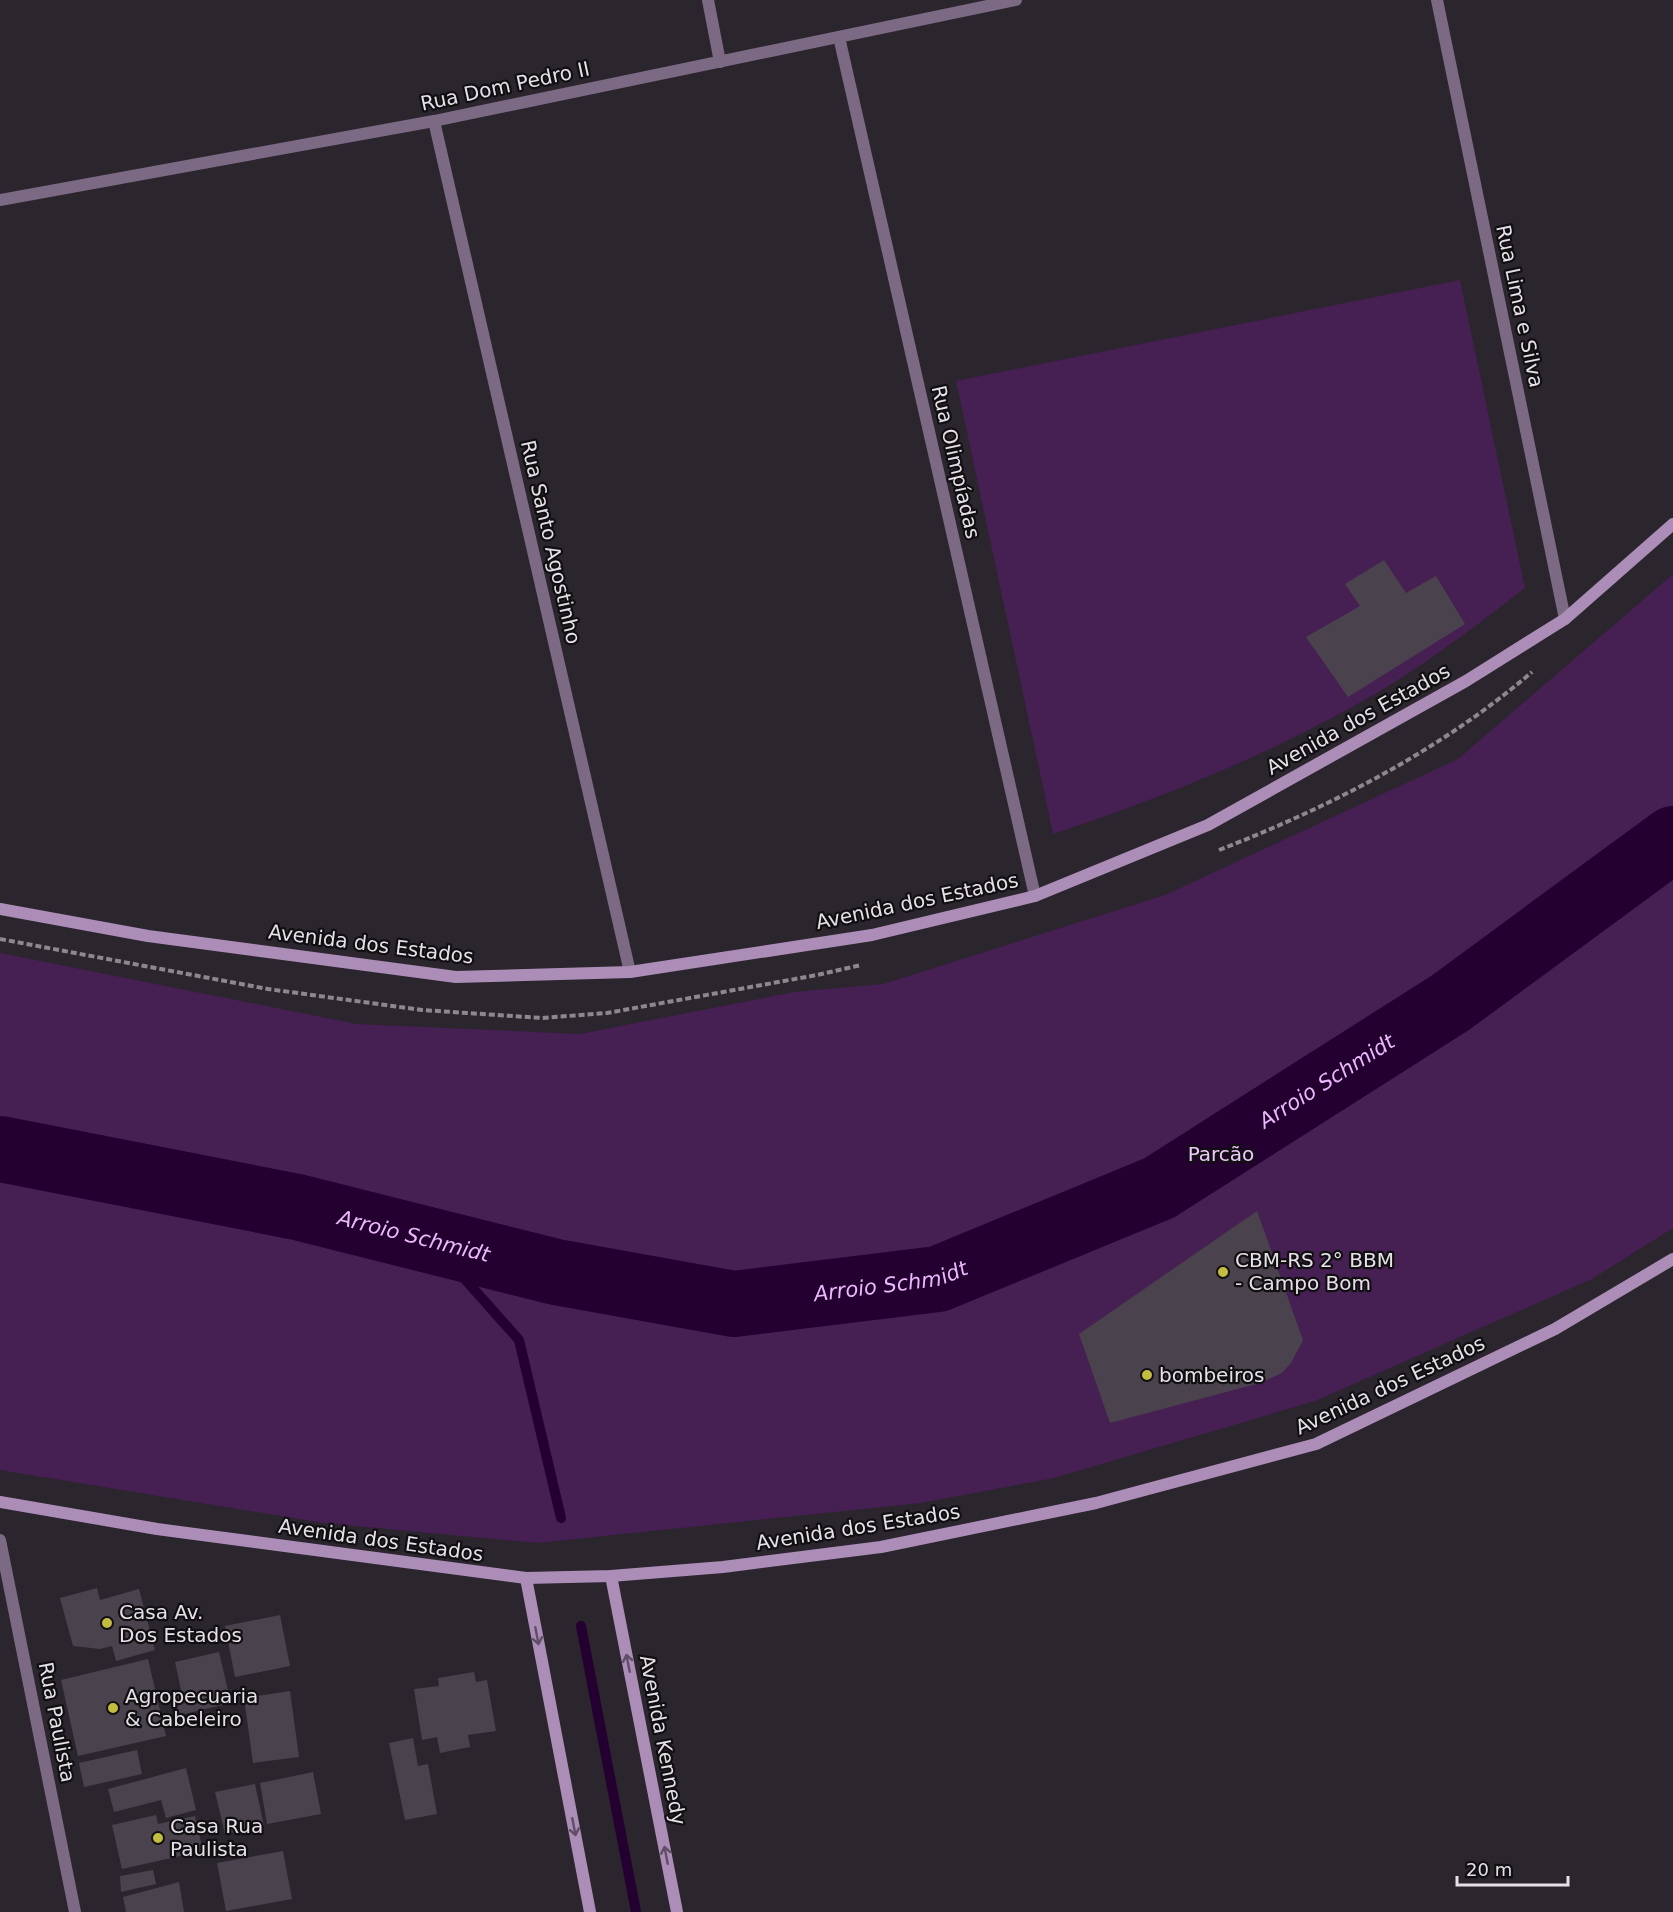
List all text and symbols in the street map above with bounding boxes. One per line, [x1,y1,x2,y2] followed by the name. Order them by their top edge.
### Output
[418,56,592,116] street label: Rua Dom Pedro II
[1491,222,1549,390] street label: Rua Lima e Silva
[927,383,985,541] street label: Rua Olimpíadas
[516,438,586,646] street label: Rua Santo Agostinho
[1262,658,1454,780] street label: Avenida dos Estados
[814,868,1020,934] street label: Avenida dos Estados
[267,920,475,968] street label: Avenida dos Estados
[1253,1029,1400,1134] water label: Arroio Schmidt
[1188,1142,1254,1166] park label: Parcão
[333,1205,493,1267] water label: Arroio Schmidt
[1235,1248,1394,1295] place label: CBM-RS 2° BBM - Campo Bom
[810,1256,972,1306] water label: Arroio Schmidt
[1216,1265,1230,1279] marker: CBM-RS 2° BBM - Campo Bom
[1291,1331,1489,1439] street label: Avenida dos Estados
[1159,1363,1264,1387] place label: bombeiros
[1140,1368,1154,1382] marker: bombeiros
[754,1499,962,1555] street label: Avenida dos Estados
[277,1514,485,1566] street label: Avenida dos Estados
[119,1600,242,1647] place label: Casa Av. Dos Estados
[100,1616,114,1630] marker: Casa Av. Dos Estados
[532,1625,543,1645] one-way arrow
[635,1653,691,1827] street label: Avenida Kennedy
[622,1654,633,1674] one-way arrow
[34,1660,80,1784] street label: Rua Paulista
[125,1684,258,1731] place label: Agropecuaria & Cabeleiro
[106,1701,120,1715] marker: Agropecuaria & Cabeleiro
[170,1814,263,1861] place label: Casa Rua Paulista
[569,1817,580,1837] one-way arrow
[151,1831,165,1845] marker: Casa Rua Paulista
[660,1845,671,1865] one-way arrow
[1457,1849,1568,1887] scale bar
[1466,1859,1512,1880] text: 20 m

